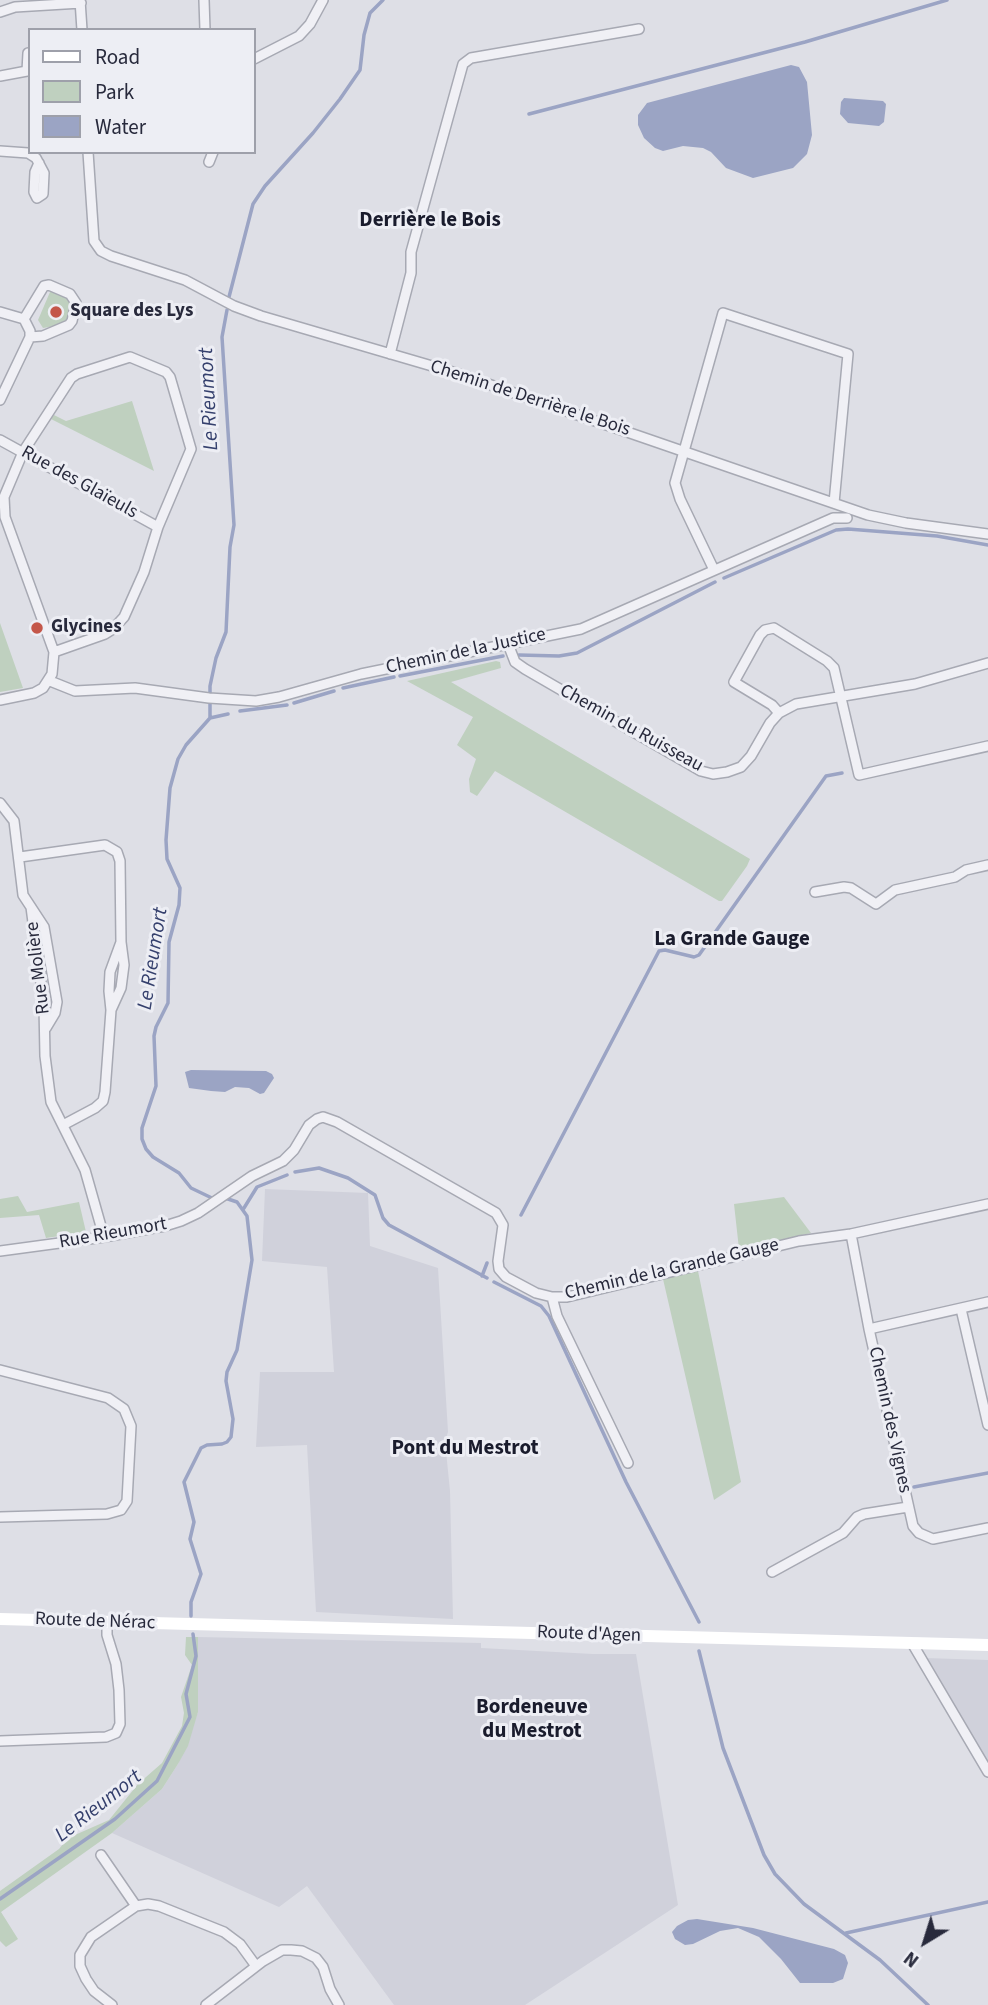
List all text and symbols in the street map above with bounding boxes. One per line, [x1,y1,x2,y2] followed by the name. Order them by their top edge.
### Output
[28,28,256,154] legend
[95,42,140,72] text: Road
[95,77,134,107] text: Park
[95,112,146,142] text: Water
[359,208,501,234] district label: Derrière le Bois
[70,301,193,323] place label: Square des Lys
[48,304,64,320] marker: Square des Lys
[195,347,225,451] water label: Le Rieumort
[427,356,633,442] street label: Chemin de Derrière le Bois
[17,442,141,524] street label: Rue des Glaïeuls
[51,617,122,639] place label: Glycines
[29,620,45,636] marker: Glycines
[384,624,548,680] street label: Chemin de la Justice
[555,680,707,778] street label: Chemin du Ruisseau
[134,906,174,1012] water label: Le Rieumort
[22,920,56,1016] street label: Rue Molière
[654,927,810,953] district label: La Grande Gauge
[58,1213,168,1255] street label: Rue Rieumort
[563,1234,781,1306] street label: Chemin de la Grande Gauge
[862,1345,916,1495] street label: Chemin des Vignes
[391,1436,539,1462] district label: Pont du Mestrot
[34,1609,156,1635] street label: Route de Nérac
[536,1622,642,1648] street label: Route d'Agen
[476,1695,588,1745] district label: Bordeneuve du Mestrot
[51,1765,147,1849] water label: Le Rieumort
[890,1907,960,1977] north arrow
[898,1944,925,1973] text: N

